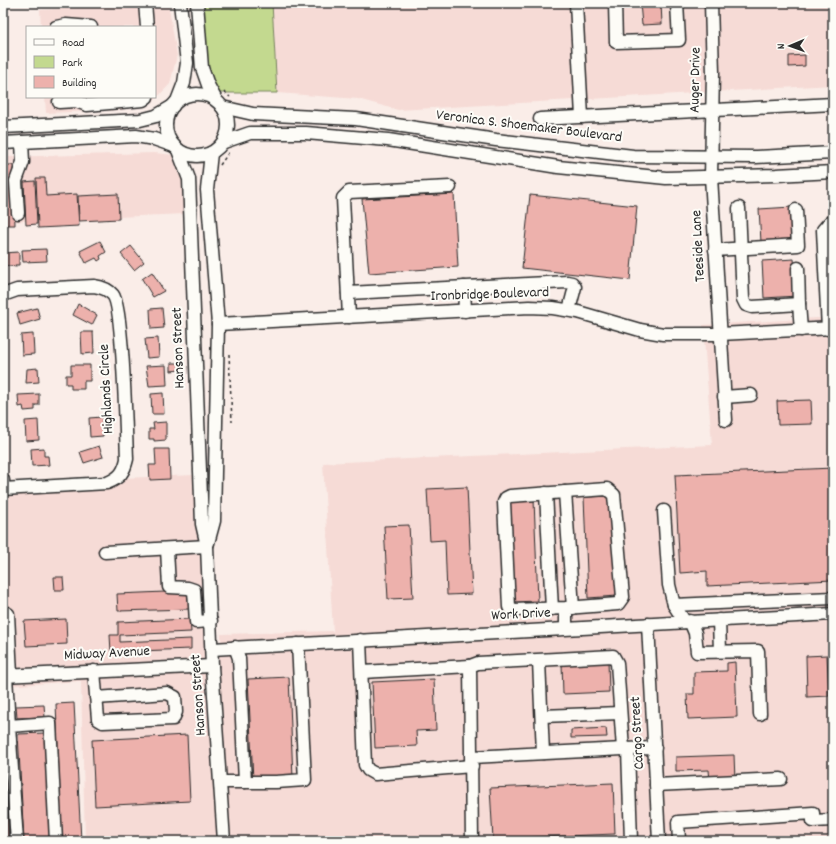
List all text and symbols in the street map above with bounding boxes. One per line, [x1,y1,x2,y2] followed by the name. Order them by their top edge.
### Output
[26,26,156,98] legend
[770,26,810,66] north arrow
[62,35,84,52] text: Road
[774,43,790,49] text: N
[684,47,708,113] street label: Auger Drive
[62,55,83,72] text: Park
[62,75,97,92] text: Building
[435,105,623,149] street label: Veronica S. Shoemaker Boulevard
[686,209,712,283] street label: Teeside Lane
[430,282,550,308] street label: Ironbridge Boulevard
[167,306,191,389] street label: Hanson Street
[94,343,120,435] street label: Highlands Circle
[491,602,552,628] street label: Work Drive
[64,641,151,667] street label: Midway Avenue
[185,653,213,736] street label: Hanson Street
[625,695,651,770] street label: Cargo Street

